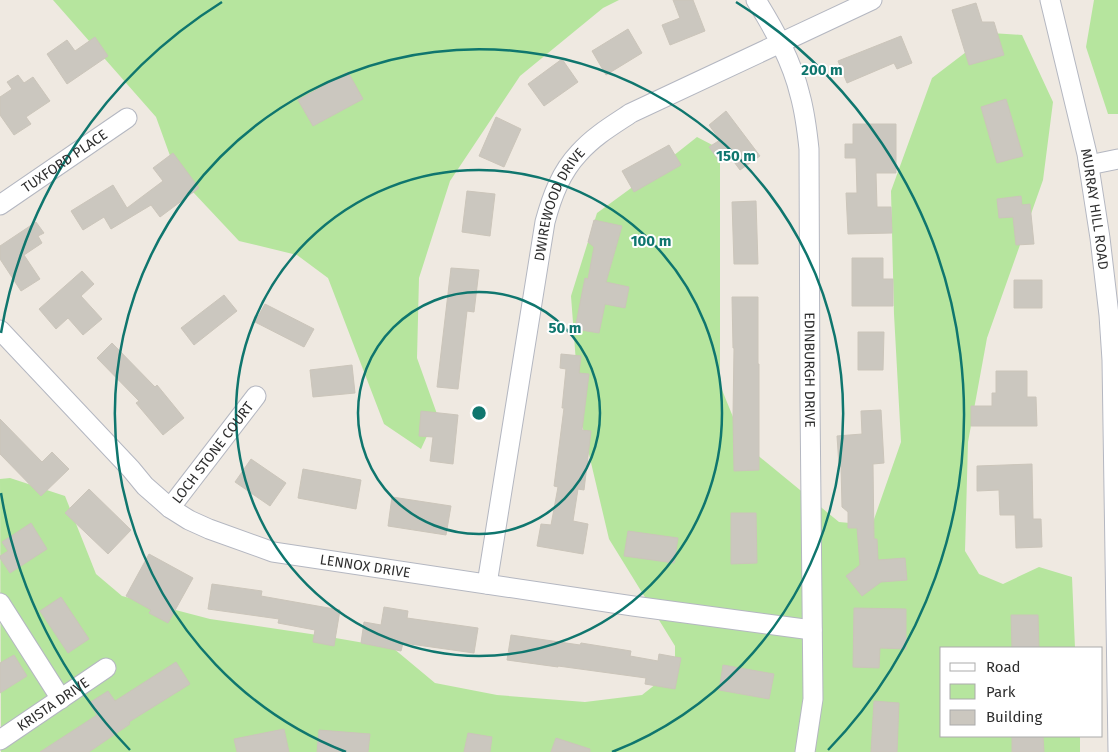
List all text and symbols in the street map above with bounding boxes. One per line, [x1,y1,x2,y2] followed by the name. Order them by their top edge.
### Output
[801,61,843,79] text: 200 m
[18,126,110,196] street label: TUXFORD PLACE
[530,144,588,262] street label: DWIREWOOD DRIVE
[716,147,756,165] text: 150 m
[1077,147,1112,271] street label: MURRAY HILL ROAD
[631,232,671,250] text: 100 m
[801,312,819,428] street label: EDINBURGH DRIVE
[548,319,582,337] text: 50 m
[168,398,257,507] street label: LOCH STONE COURT
[470,404,488,422] centre of rings
[319,551,412,581] street label: LENNOX DRIVE
[940,647,1103,737] legend
[986,658,1021,676] text: Road
[14,674,92,735] street label: KRISTA DRIVE
[986,683,1016,701] text: Park
[986,708,1042,726] text: Building

